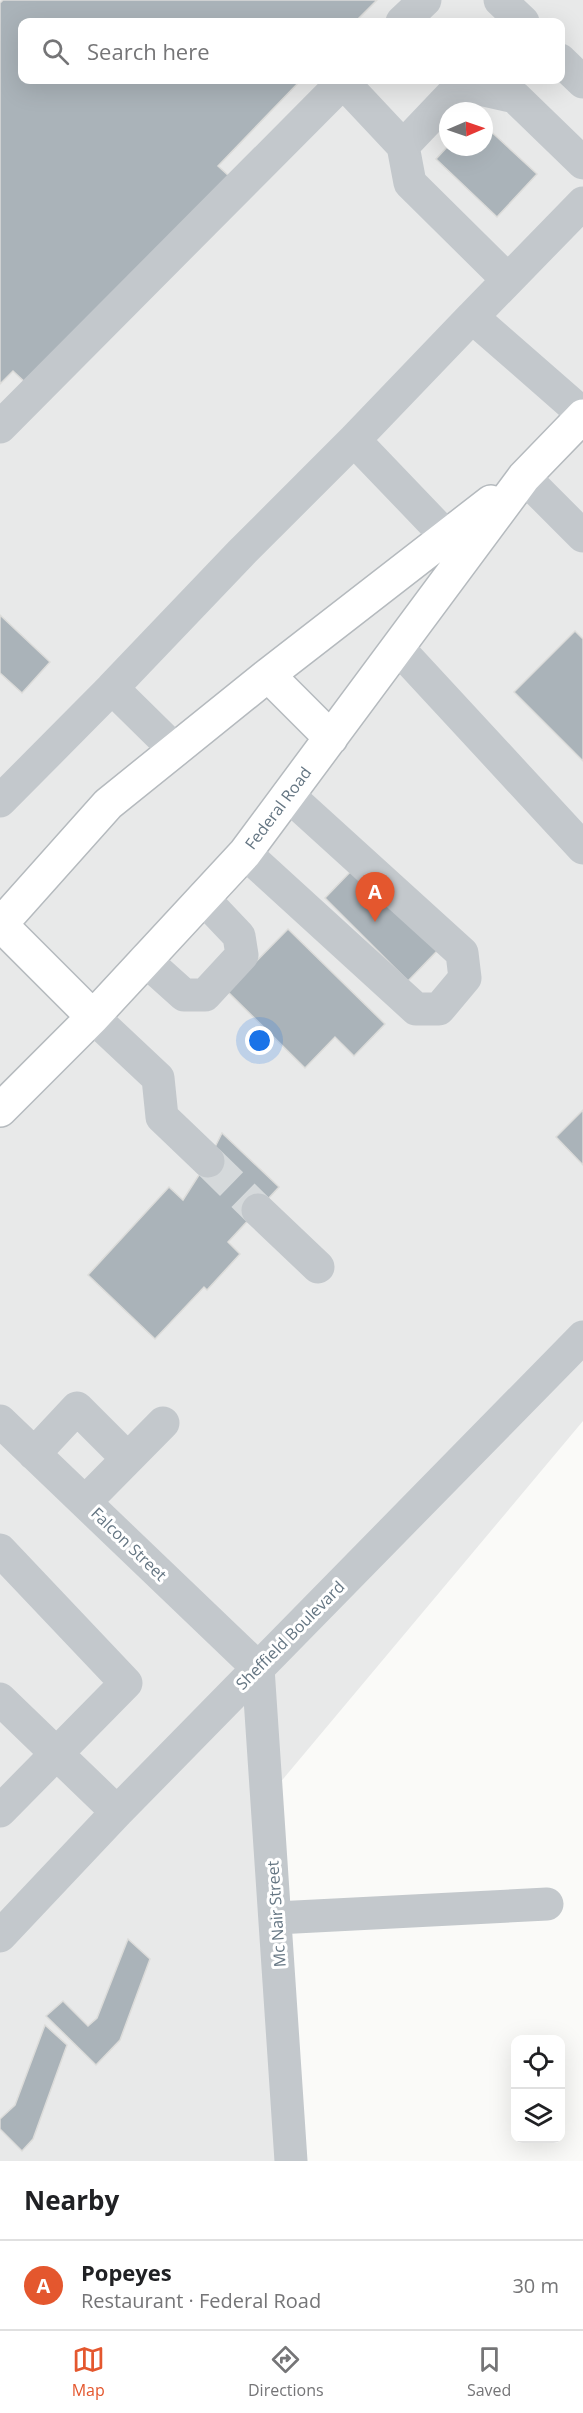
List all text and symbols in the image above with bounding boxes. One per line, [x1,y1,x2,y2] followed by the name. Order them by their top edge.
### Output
[18,18,565,84] search box
[39,35,72,68] icon: search
[87,36,210,66] text: Search here
[439,102,493,156] north arrow
[240,762,316,854] street label: Federal Road
[356,872,394,922] pin: A
[245,1026,274,1055] your location
[86,1502,172,1586] street label: Falcon Street
[231,1576,349,1694] street label: Sheffield Boulevard
[261,1860,291,1968] street label: Mc Nair Street
[511,2035,565,2143] map controls
[511,2035,565,2089] button: locate
[511,2089,565,2143] button: layers
[24,2182,119,2218] text: Nearby
[81,2257,172,2287] text: Popeyes
[37,2272,50,2299] text: A
[512,2272,559,2299] text: 30 m
[81,2287,321,2314] text: Restaurant · Federal Road
[72,2343,105,2401] tab: Map
[248,2343,324,2401] tab: Directions
[467,2343,511,2401] tab: Saved

